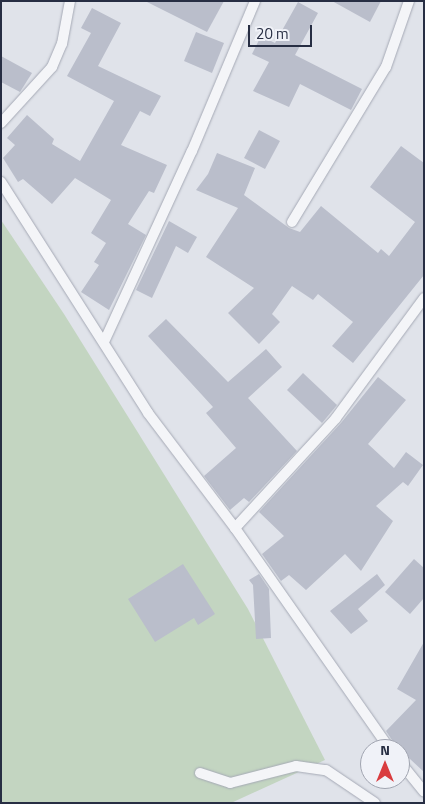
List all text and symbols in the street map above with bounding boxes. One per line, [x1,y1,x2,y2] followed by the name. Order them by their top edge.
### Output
[250,15,314,47] scale bar
[256,22,289,45] text: 20 m
[360,739,410,789] north arrow
[380,739,390,760] text: N

